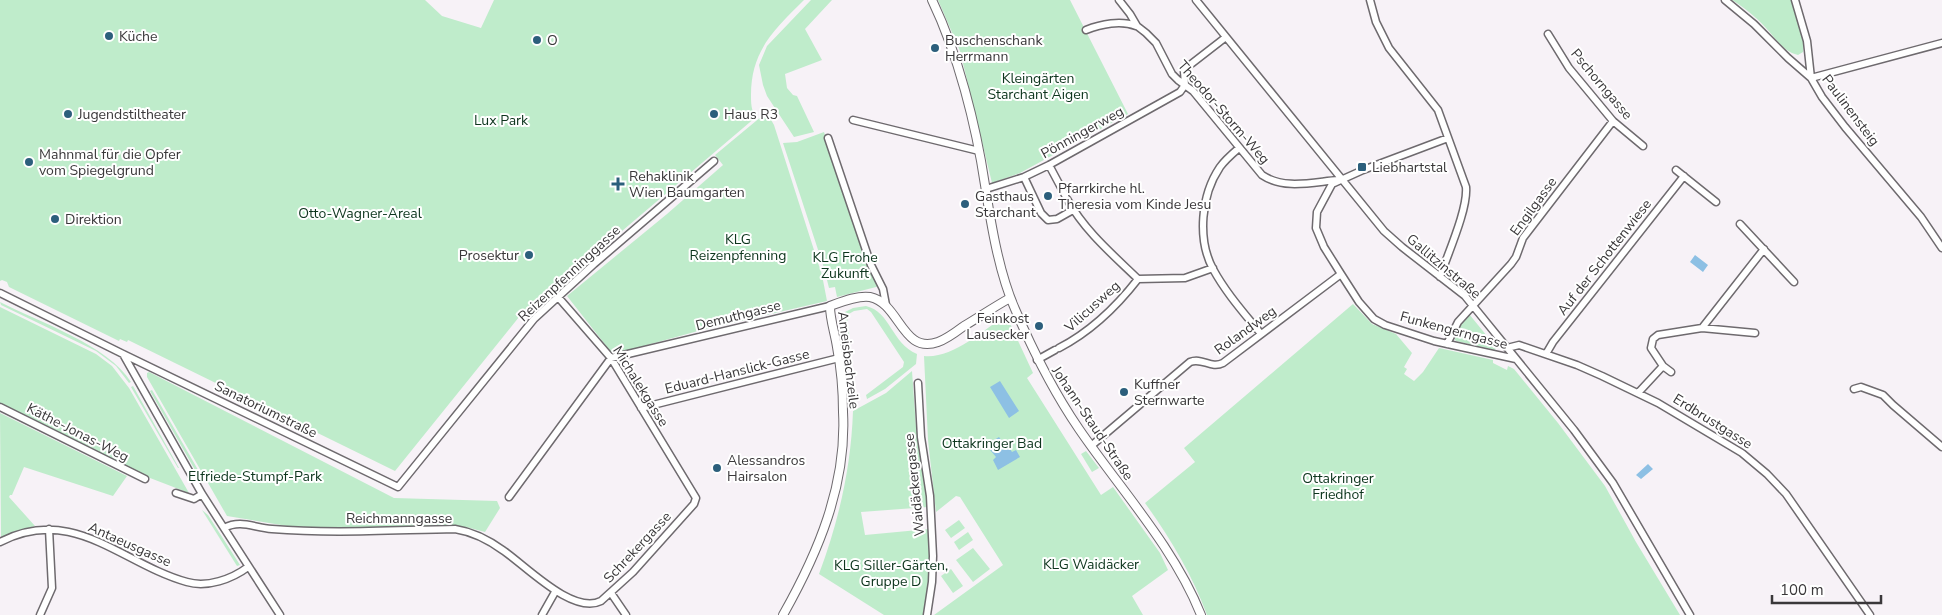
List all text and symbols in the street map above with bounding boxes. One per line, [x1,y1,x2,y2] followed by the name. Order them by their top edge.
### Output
[119,27,157,46] place label: Küche
[103,30,115,42] marker: Küche
[547,31,558,50] place label: O
[945,31,1043,66] place label: Buschenschank Herrmann
[531,34,543,46] marker: O
[929,42,941,54] marker: Buschenschank Herrmann
[1566,45,1637,124] street label: Pschorngasse
[1173,56,1274,168] street label: Theodor-Storm-Weg
[987,69,1089,104] park label: Kleingärten Starchant Aigen
[1817,71,1884,150] street label: Paulinensteig
[1037,102,1127,163] street label: Pönningerweg
[77,105,186,124] place label: Jugendstiltheater
[724,105,778,124] place label: Haus R3
[62,108,74,120] marker: Jugendstiltheater
[708,108,720,120] marker: Haus R3
[474,111,529,130] park label: Lux Park
[39,145,181,180] place label: Mahnmal für die Opfer vom Spiegelgrund
[23,156,35,168] marker: Mahnmal für die Opfer vom Spiegelgrund
[1372,158,1448,177] place label: Liebhartstal
[1356,161,1368,173] marker: Liebhartstal
[629,167,745,202] place label: Rehaklinik Wien Baumgarten
[1506,173,1561,239] street label: Engilgasse
[611,177,625,191] marker: Rehaklinik Wien Baumgarten
[1058,179,1211,214] place label: Pfarrkirche hl. Theresia vom Kinde Jesu
[975,187,1036,222] place label: Gasthaus Starchant
[1042,190,1054,202] marker: Pfarrkirche hl. Theresia vom Kinde Jesu
[1553,195,1656,319] street label: Auf der Schottenwiese
[959,198,971,210] marker: Gasthaus Starchant
[298,204,423,223] park label: Otto-Wagner-Areal
[65,210,122,229] place label: Direktion
[49,213,61,225] marker: Direktion
[514,221,625,326] street label: Reizenpfenninggasse
[690,230,786,265] park label: KLG Reizenpfenning
[1402,230,1485,303] street label: Gallitzinstraße
[459,246,519,265] place label: Prosektur
[812,248,878,283] park label: KLG Frohe Zukunft
[523,249,535,261] marker: Prosektur
[1060,276,1124,337] street label: Vilicusweg
[694,296,783,335] street label: Demuthgasse
[1211,302,1280,359] street label: Rolandweg
[1398,307,1510,354] street label: Funkengerngasse
[966,309,1029,344] place label: Feinkost Lausecker
[833,310,864,410] street label: Ameisbachzeile
[1033,320,1045,332] marker: Feinkost Lausecker
[608,342,673,430] street label: Michalekgasse
[663,344,811,399] street label: Eduard-Hanslick-Gasse
[1047,362,1138,484] street label: Johann-Staud-Straße
[1134,375,1204,410] place label: Kuffner Sternwarte
[211,376,320,443] street label: Sanatoriumstraße
[1118,386,1130,398] marker: Kuffner Sternwarte
[1669,389,1756,453] street label: Erdbrustgasse
[24,399,132,466] street label: Käthe-Jonas-Weg
[900,433,929,537] street label: Waidäckergasse
[942,434,1042,453] park label: Ottakringer Bad
[727,451,805,486] place label: Alessandros Hairsalon
[711,462,723,474] marker: Alessandros Hairsalon
[188,467,323,486] park label: Elfriede-Stumpf-Park
[1302,469,1374,504] park label: Ottakringer Friedhof
[599,508,675,587] street label: Schrekergasse
[346,509,452,528] street label: Reichmanngasse
[85,518,174,571] street label: Antaeusgasse
[1043,555,1139,574] park label: KLG Waidäcker
[834,556,948,591] park label: KLG Siller-Gärten, Gruppe D
[1772,572,1881,604] scale bar
[1780,580,1824,600] text: 100 m

